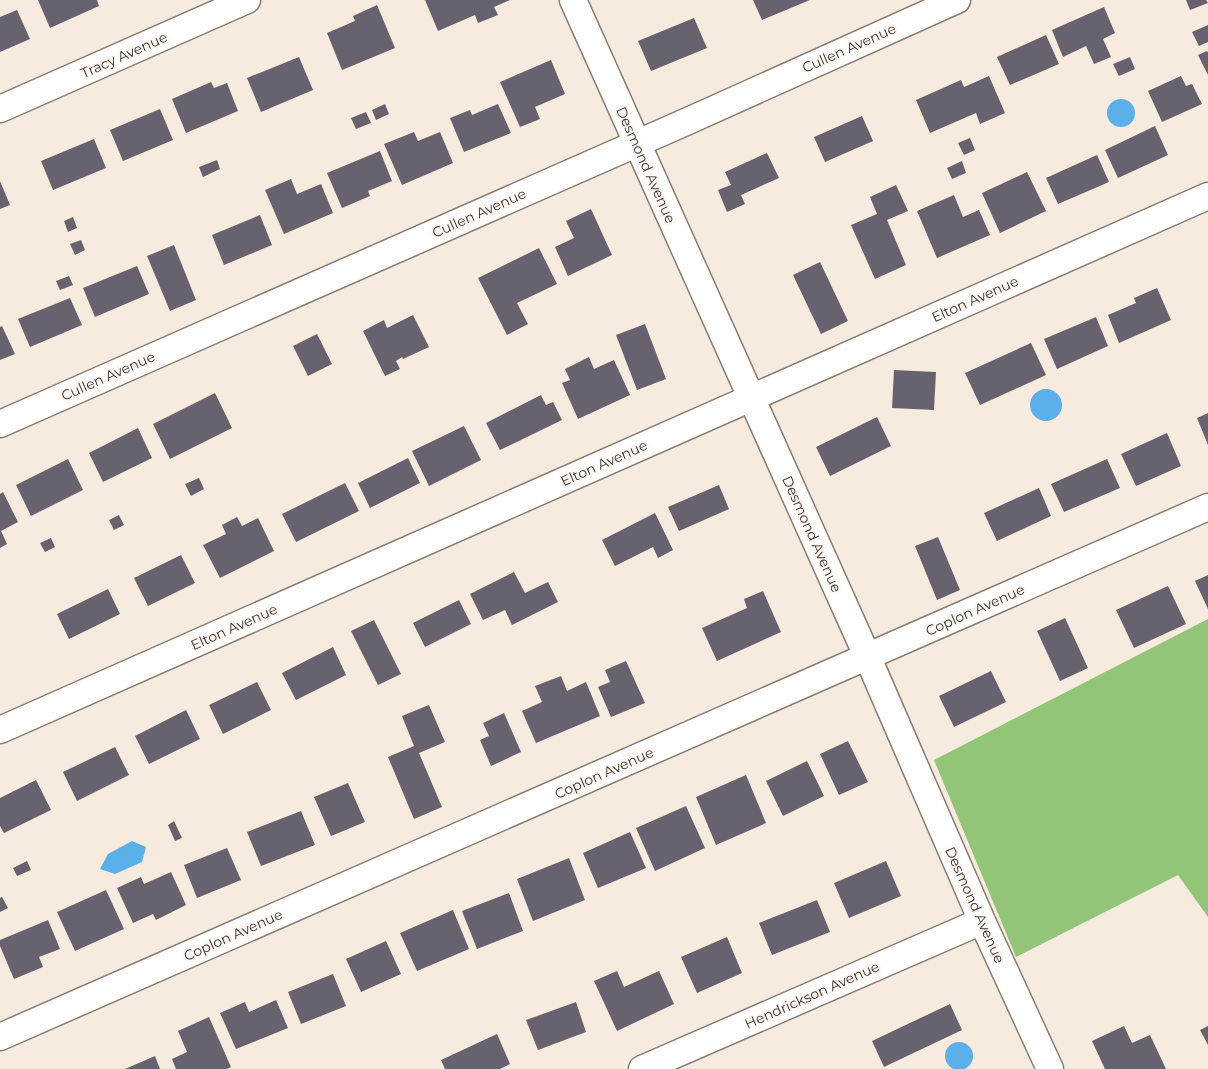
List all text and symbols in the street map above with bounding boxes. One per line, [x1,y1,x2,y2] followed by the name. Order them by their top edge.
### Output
[799,19,899,77] street label: Cullen Avenue
[78,28,170,82] street label: Tracy Avenue
[612,104,680,226] street label: Desmond Avenue
[429,184,529,242] street label: Cullen Avenue
[929,272,1021,326] street label: Elton Avenue
[58,347,158,405] street label: Cullen Avenue
[558,436,650,490] street label: Elton Avenue
[778,473,846,595] street label: Desmond Avenue
[923,580,1027,640] street label: Coplon Avenue
[188,600,280,654] street label: Elton Avenue
[552,743,656,803] street label: Coplon Avenue
[941,844,1009,966] street label: Desmond Avenue
[181,905,285,965] street label: Coplon Avenue
[742,957,882,1033] street label: Hendrickson Avenue

